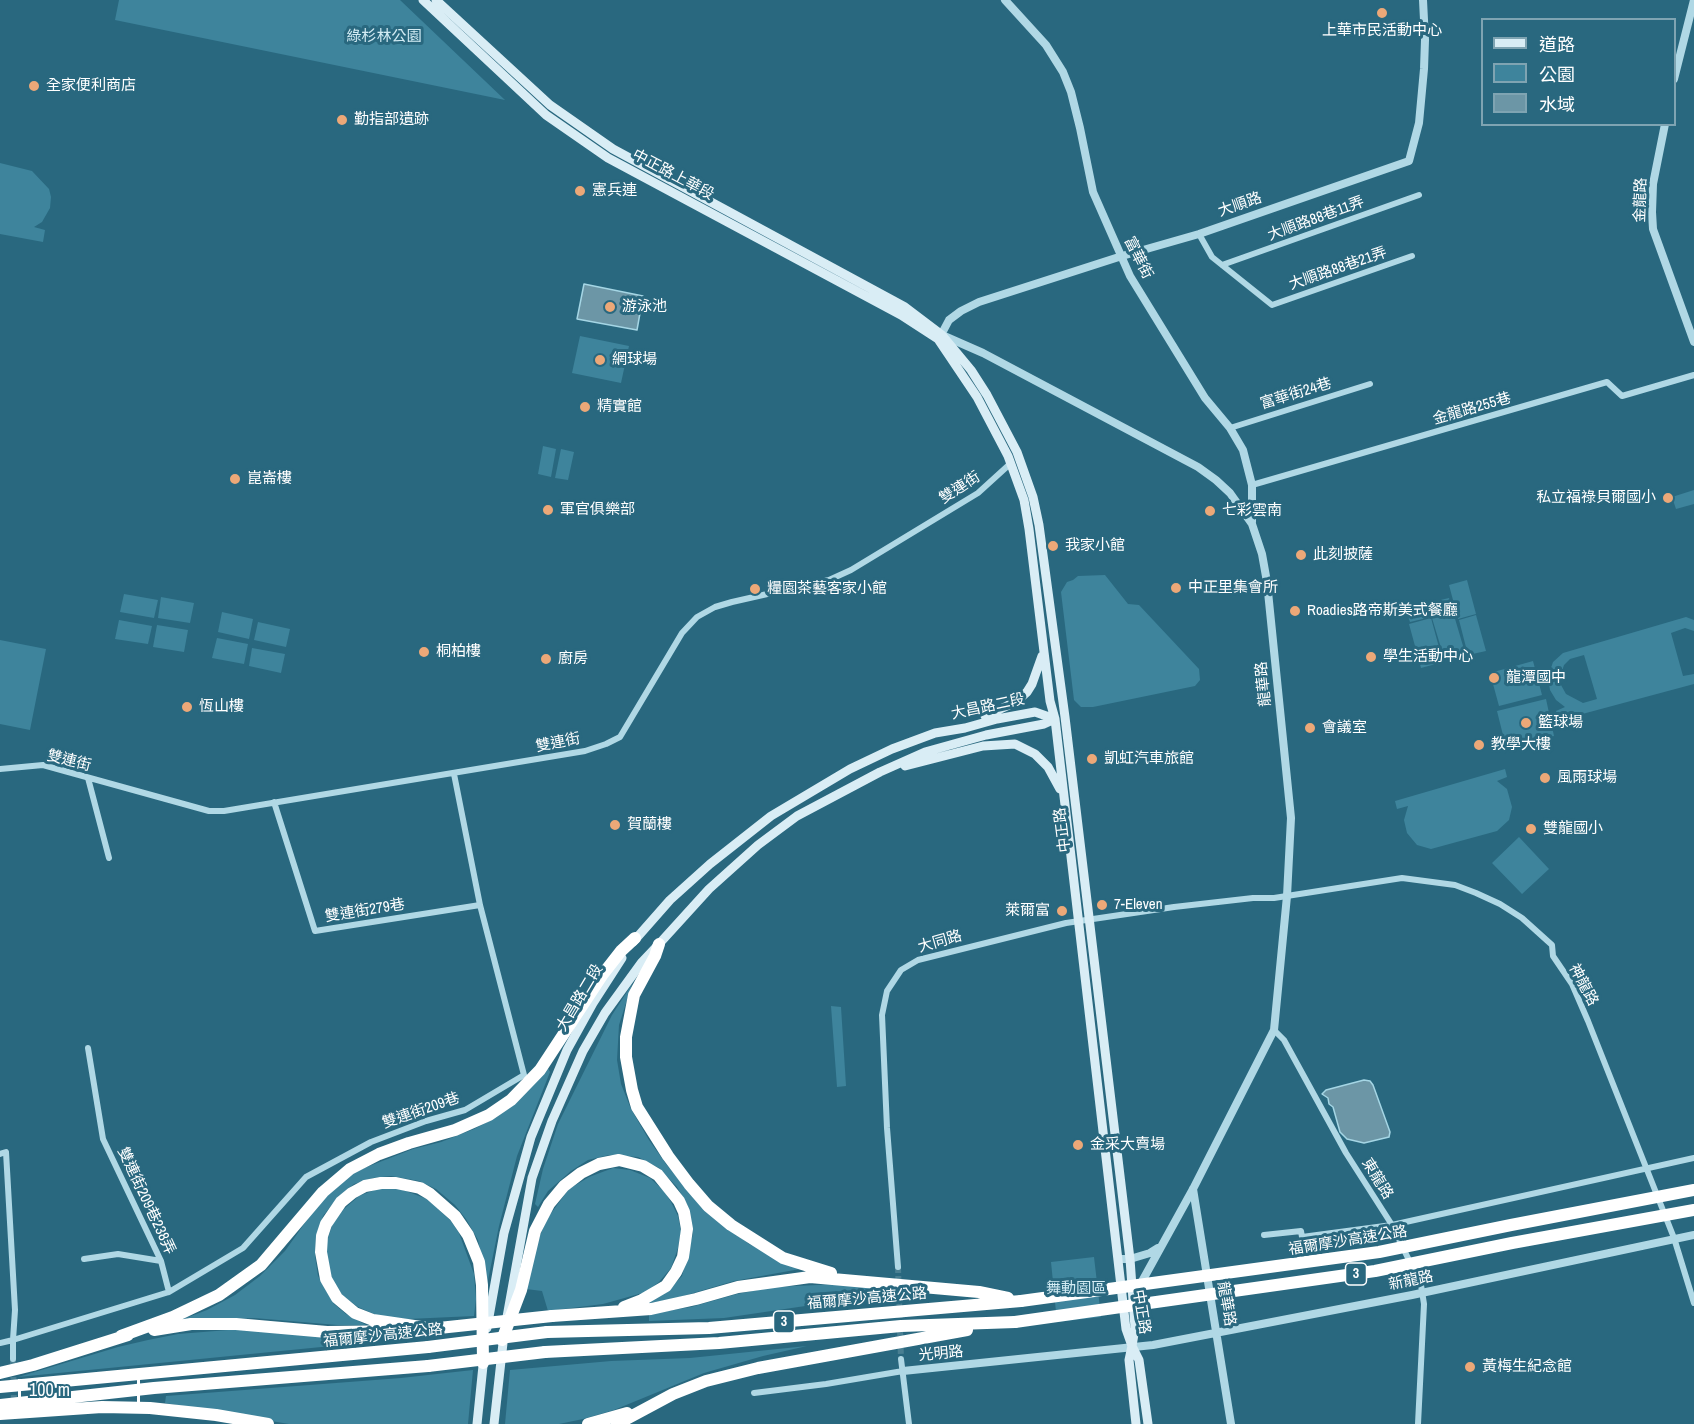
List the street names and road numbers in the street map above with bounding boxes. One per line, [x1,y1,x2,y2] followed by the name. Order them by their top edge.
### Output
[629,146,717,204] street label: 中正路上華段
[1631,177,1651,223] street label: 金龍路
[1216,189,1264,221] street label: 大順路
[1265,193,1367,245] street label: 大順路88巷11弄
[1120,234,1156,282] street label: 富華街
[1287,244,1389,294] street label: 大順路88巷21弄
[1258,375,1334,413] street label: 富華街24巷
[1431,389,1513,429] street label: 金龍路255巷
[936,468,984,508] street label: 雙連街
[1253,661,1275,707] street label: 龍華路
[949,690,1027,724] street label: 大昌路二段
[534,730,582,756] street label: 雙連街
[45,747,93,775] street label: 雙連街
[1051,807,1075,853] street label: 中正路
[324,896,406,926] street label: 雙連街279巷
[916,927,964,957] street label: 大同路
[553,961,607,1035] street label: 大昌路二段
[1564,961,1602,1009] street label: 神龍路
[380,1089,462,1133] street label: 雙連街209巷
[113,1145,179,1257] street label: 雙連街209巷238弄
[1357,1155,1397,1203] street label: 東龍路
[1287,1223,1409,1259] street label: 福爾摩沙高速公路
[1346,1263,1366,1285] road number: 3
[1387,1268,1435,1294] street label: 新龍路
[1213,1280,1239,1328] street label: 龍華路
[806,1285,928,1313] street label: 福爾摩沙高速公路
[1129,1288,1153,1336] street label: 中正路
[774,1311,794,1333] road number: 3
[322,1321,444,1351] street label: 福爾摩沙高速公路
[918,1343,964,1365] street label: 光明路

